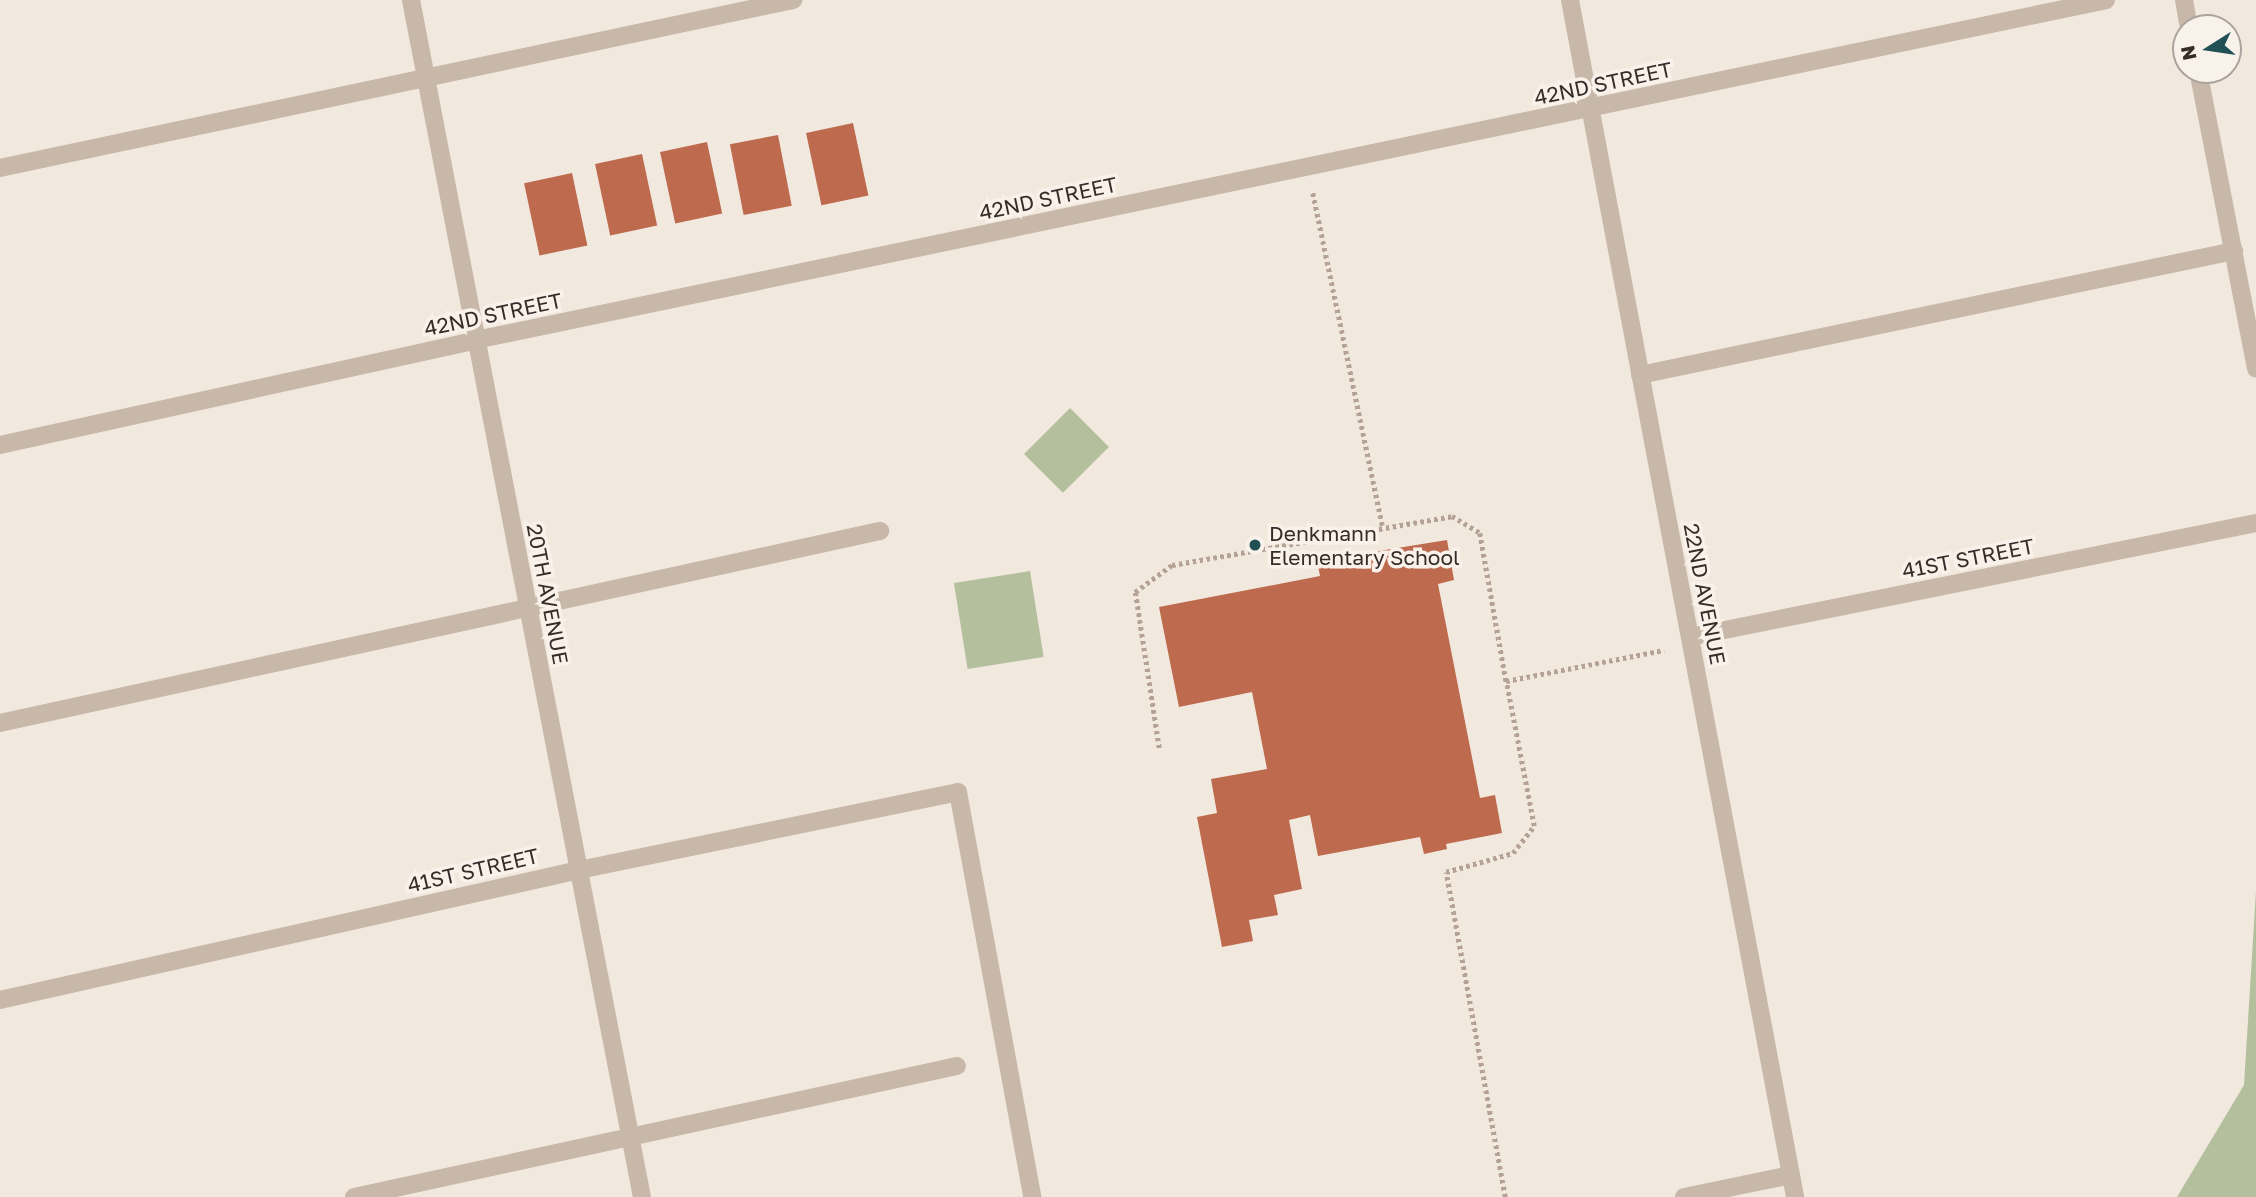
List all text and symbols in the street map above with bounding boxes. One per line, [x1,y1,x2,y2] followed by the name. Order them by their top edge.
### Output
[2172,14,2242,84] north arrow
[2175,44,2201,63] text: N
[1532,56,1674,110] street label: 42ND STREET
[977,171,1119,225] street label: 42ND STREET
[422,287,564,341] street label: 42ND STREET
[1269,520,1460,570] place label: Denkmann Elementary School
[1679,521,1731,667] street label: 22ND AVENUE
[522,522,574,666] street label: 20TH AVENUE
[1900,533,2036,583] street label: 41ST STREET
[1247,537,1263,553] marker: Denkmann Elementary School
[405,843,541,897] street label: 41ST STREET

